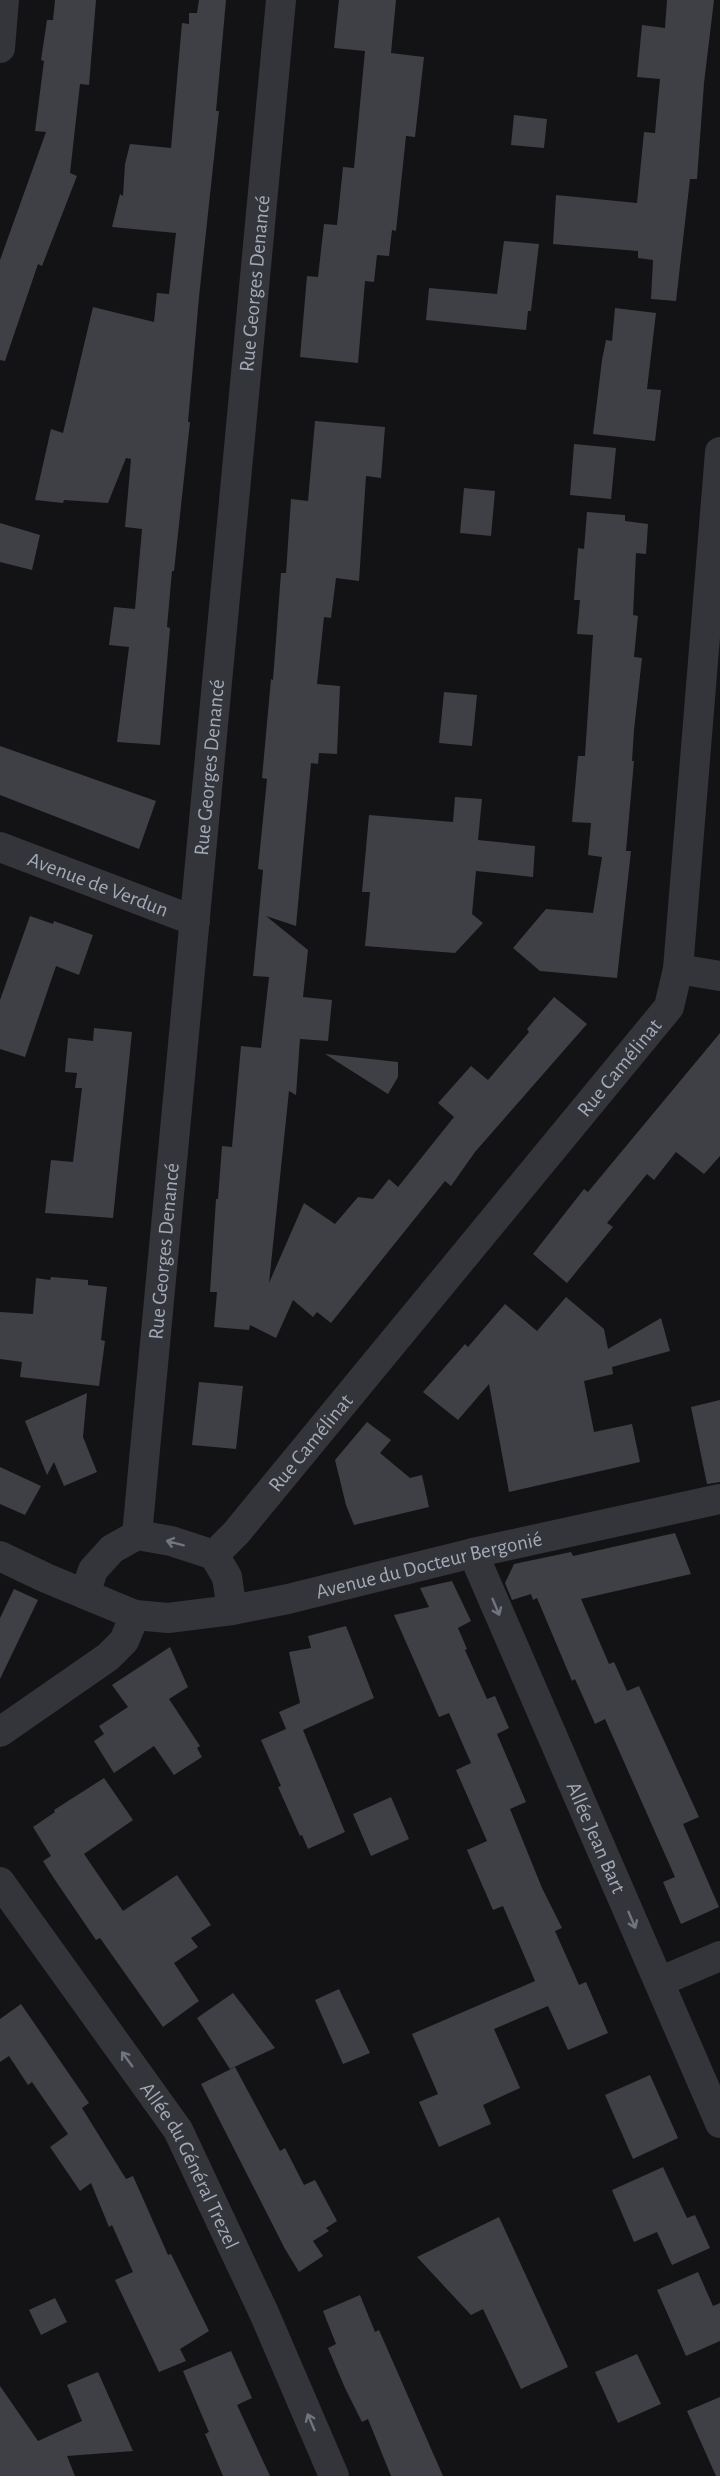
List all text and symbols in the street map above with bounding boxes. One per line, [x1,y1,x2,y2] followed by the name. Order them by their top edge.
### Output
[236,194,273,373] street label: Rue Georges Denancé
[190,678,228,857] street label: Rue Georges Denancé
[25,848,171,920] street label: Avenue de Verdun
[573,1014,665,1120] street label: Rue Camélinat
[145,1162,182,1340] street label: Rue Georges Denancé
[264,1390,357,1496] street label: Rue Camélinat
[313,1528,544,1602] street label: Avenue du Docteur Bergonié
[166,1537,185,1548] one-way arrow
[491,1597,502,1615] one-way arrow
[563,1779,630,1897] street label: Allée Jean Bart
[627,1911,638,1929] one-way arrow
[121,2052,133,2068] one-way arrow
[137,2078,243,2252] street label: Allée du Général Trezel
[305,2414,316,2432] one-way arrow

